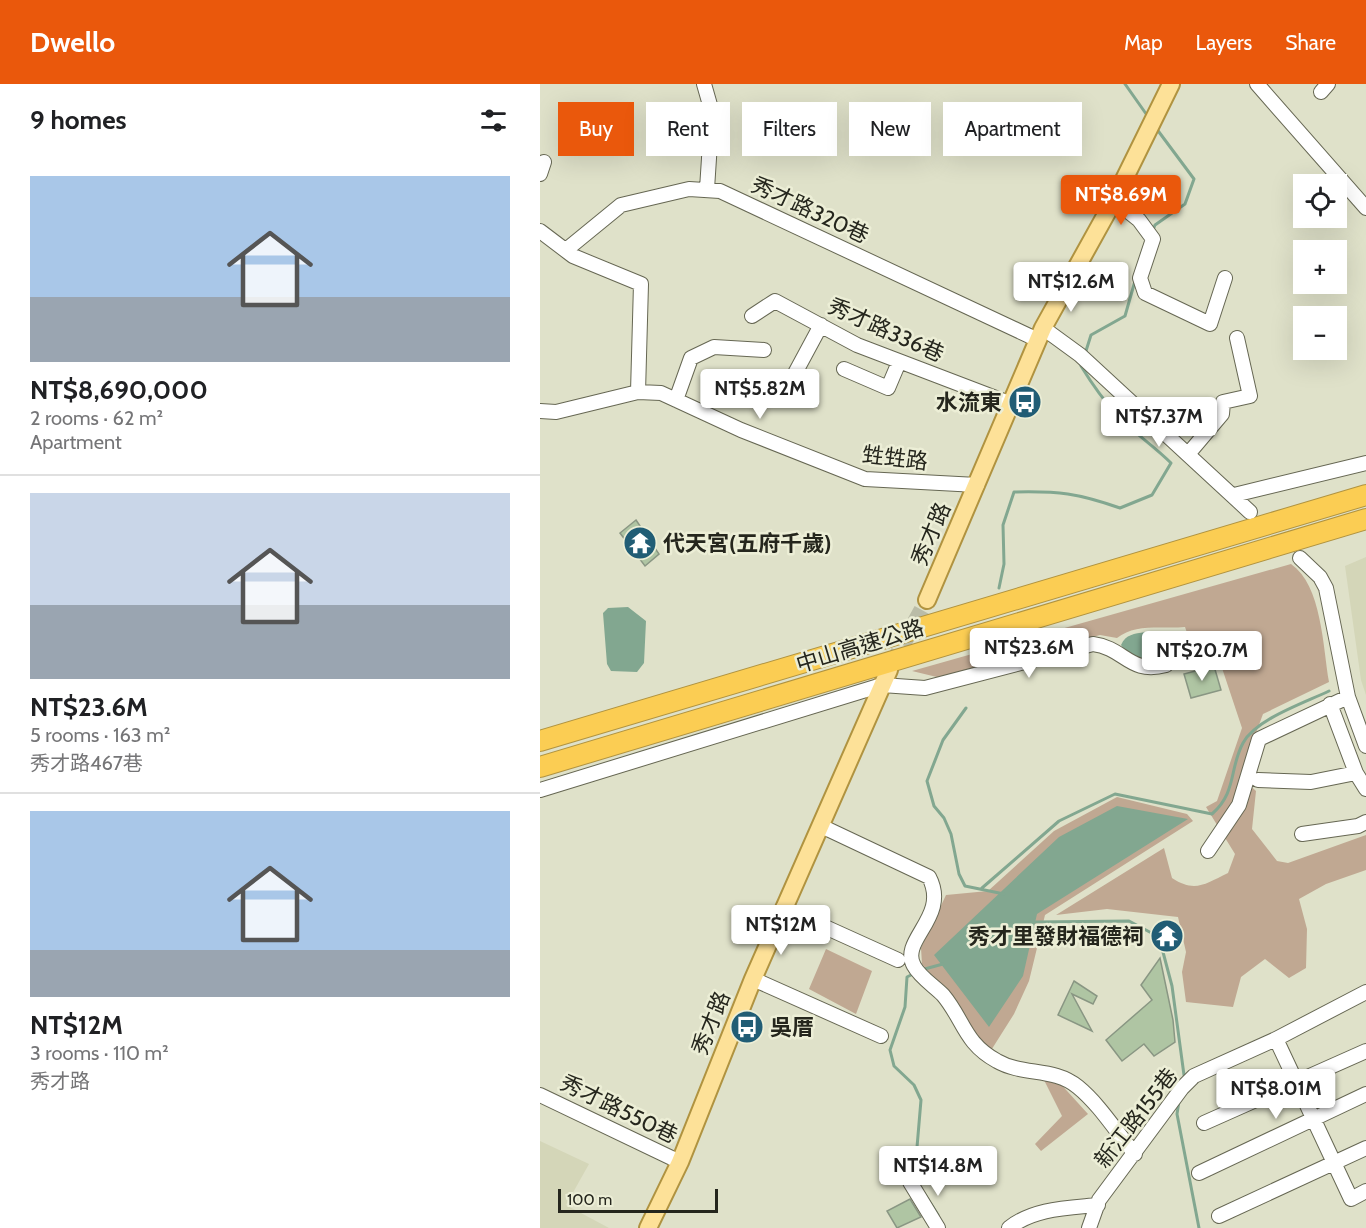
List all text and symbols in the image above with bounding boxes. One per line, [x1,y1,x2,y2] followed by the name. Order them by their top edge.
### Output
[30,25,115,59] text: Dwello
[1124,30,1163,55] text: Map
[1196,30,1252,55] text: Layers
[1285,30,1336,55] text: Share
[558,102,634,156] chip: Buy
[646,102,730,156] chip: Rent
[742,102,837,156] chip: Filters
[849,102,931,156] chip: New
[943,102,1082,156] chip: Apartment
[30,104,127,136] text: 9 homes
[477,104,510,137] icon: filters
[747,171,873,249] street label: 秀才路320巷
[1293,174,1347,360] map controls
[1293,174,1347,228] button: locate
[1059,175,1183,226] pin: NT$8.69M
[1075,182,1167,206] text: NT$8.69M
[216,215,324,323] icon: home
[1293,240,1347,294] button: +
[1009,262,1133,313] pin: NT$12.6M
[1027,269,1115,293] text: NT$12.6M
[824,292,948,368] street label: 秀才路336巷
[1293,306,1347,360] button: −
[698,369,822,420] pin: NT$5.82M
[30,374,208,406] text: NT$8,690,000
[714,376,806,400] text: NT$5.82M
[1007,384,1043,420] bus stop icon: 水流東
[936,389,1002,416] place label: 水流東
[1097,397,1221,448] pin: NT$7.37M
[1115,404,1203,428] text: NT$7.37M
[30,406,163,430] text: 2 rooms · 62 m²
[30,430,122,454] text: Apartment
[861,441,929,475] street label: 甡甡路
[906,498,956,570] street label: 秀才路
[622,525,658,561] temple icon: 代天宮(五府千歲)
[663,530,831,557] place label: 代天宮(五府千歲)
[216,532,324,640] icon: home
[793,614,927,678] street label: 中山高速公路
[967,628,1091,679] pin: NT$23.6M
[1140,631,1264,682] pin: NT$20.7M
[984,635,1074,659] text: NT$23.6M
[1156,638,1248,662] text: NT$20.7M
[30,691,148,723] text: NT$23.6M
[30,723,170,747] text: 5 rooms · 163 m²
[30,751,143,775] text: 秀才路467巷
[216,850,324,958] icon: home
[732,905,830,956] pin: NT$12M
[745,912,817,936] text: NT$12M
[1149,918,1185,954] temple icon: 秀才里發財福德祠
[968,923,1144,950] place label: 秀才里發財福德祠
[686,987,736,1059] street label: 秀才路
[30,1009,123,1041] text: NT$12M
[729,1009,765,1045] bus stop icon: 吳厝
[770,1014,814,1041] place label: 吳厝
[30,1041,169,1065] text: 3 rooms · 110 m²
[1089,1063,1183,1173] street label: 新江路155巷
[30,1069,90,1093] text: 秀才路
[556,1069,682,1149] street label: 秀才路550巷
[1214,1069,1338,1120] pin: NT$8.01M
[1230,1076,1322,1100] text: NT$8.01M
[876,1146,1000,1197] pin: NT$14.8M
[893,1153,983,1177] text: NT$14.8M
[558,1186,718,1214] scale bar
[567,1190,612,1209] text: 100 m

